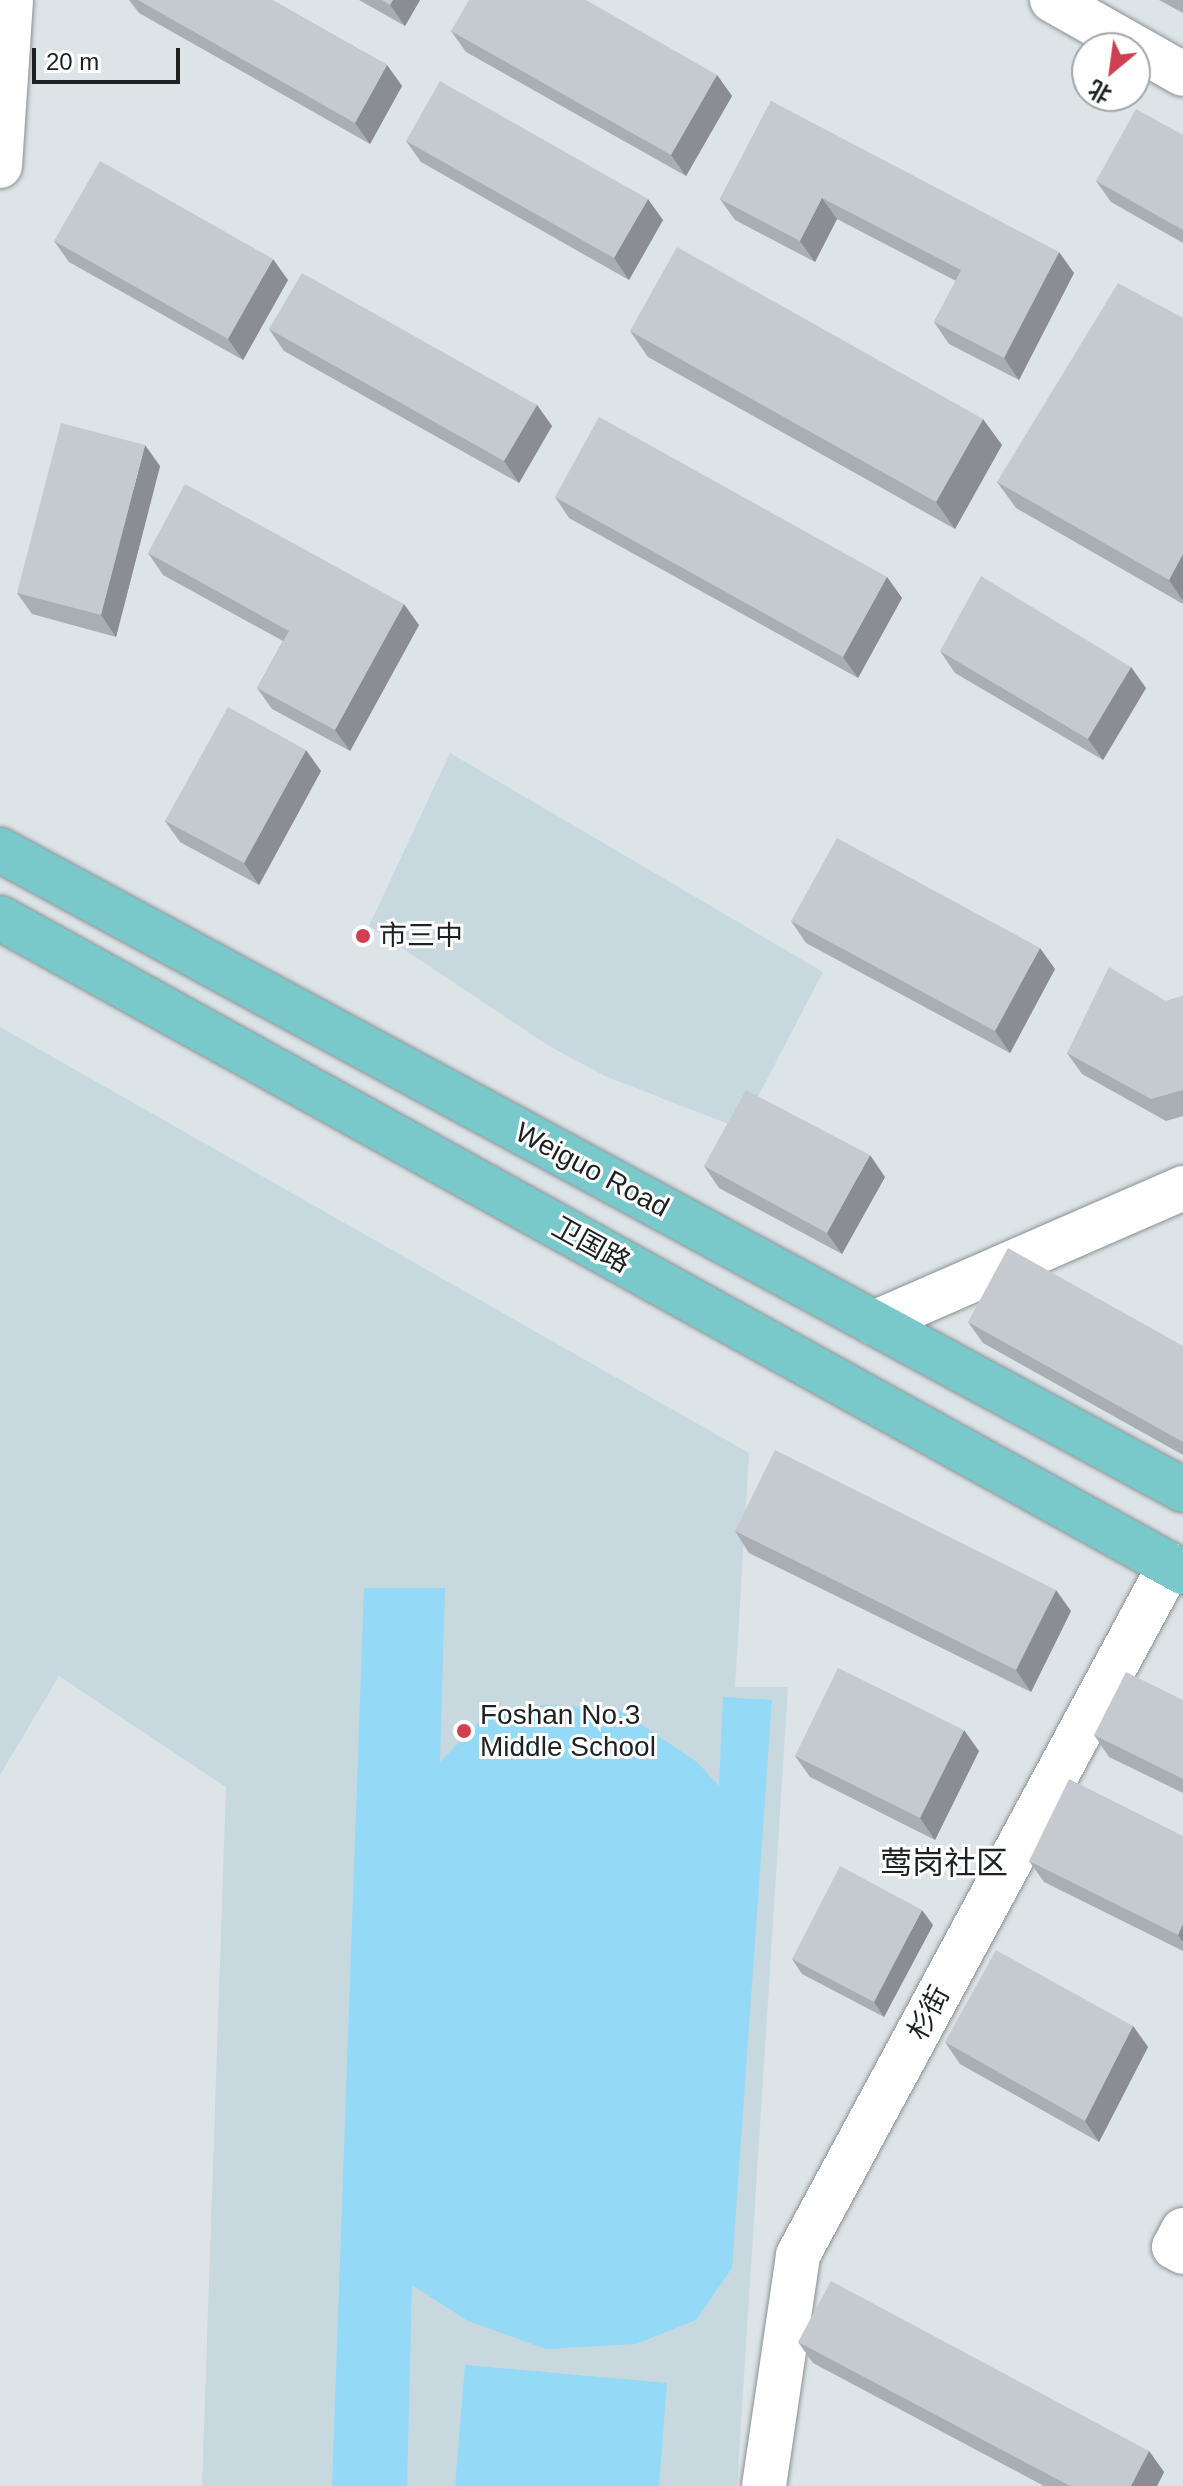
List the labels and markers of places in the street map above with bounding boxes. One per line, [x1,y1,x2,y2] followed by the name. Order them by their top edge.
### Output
[379,919,463,953] place label: 市三中
[354,927,372,945] marker: 市三中
[480,1698,656,1764] place label: Foshan No.3 Middle School
[455,1722,473,1740] marker: Foshan No.3 Middle School

